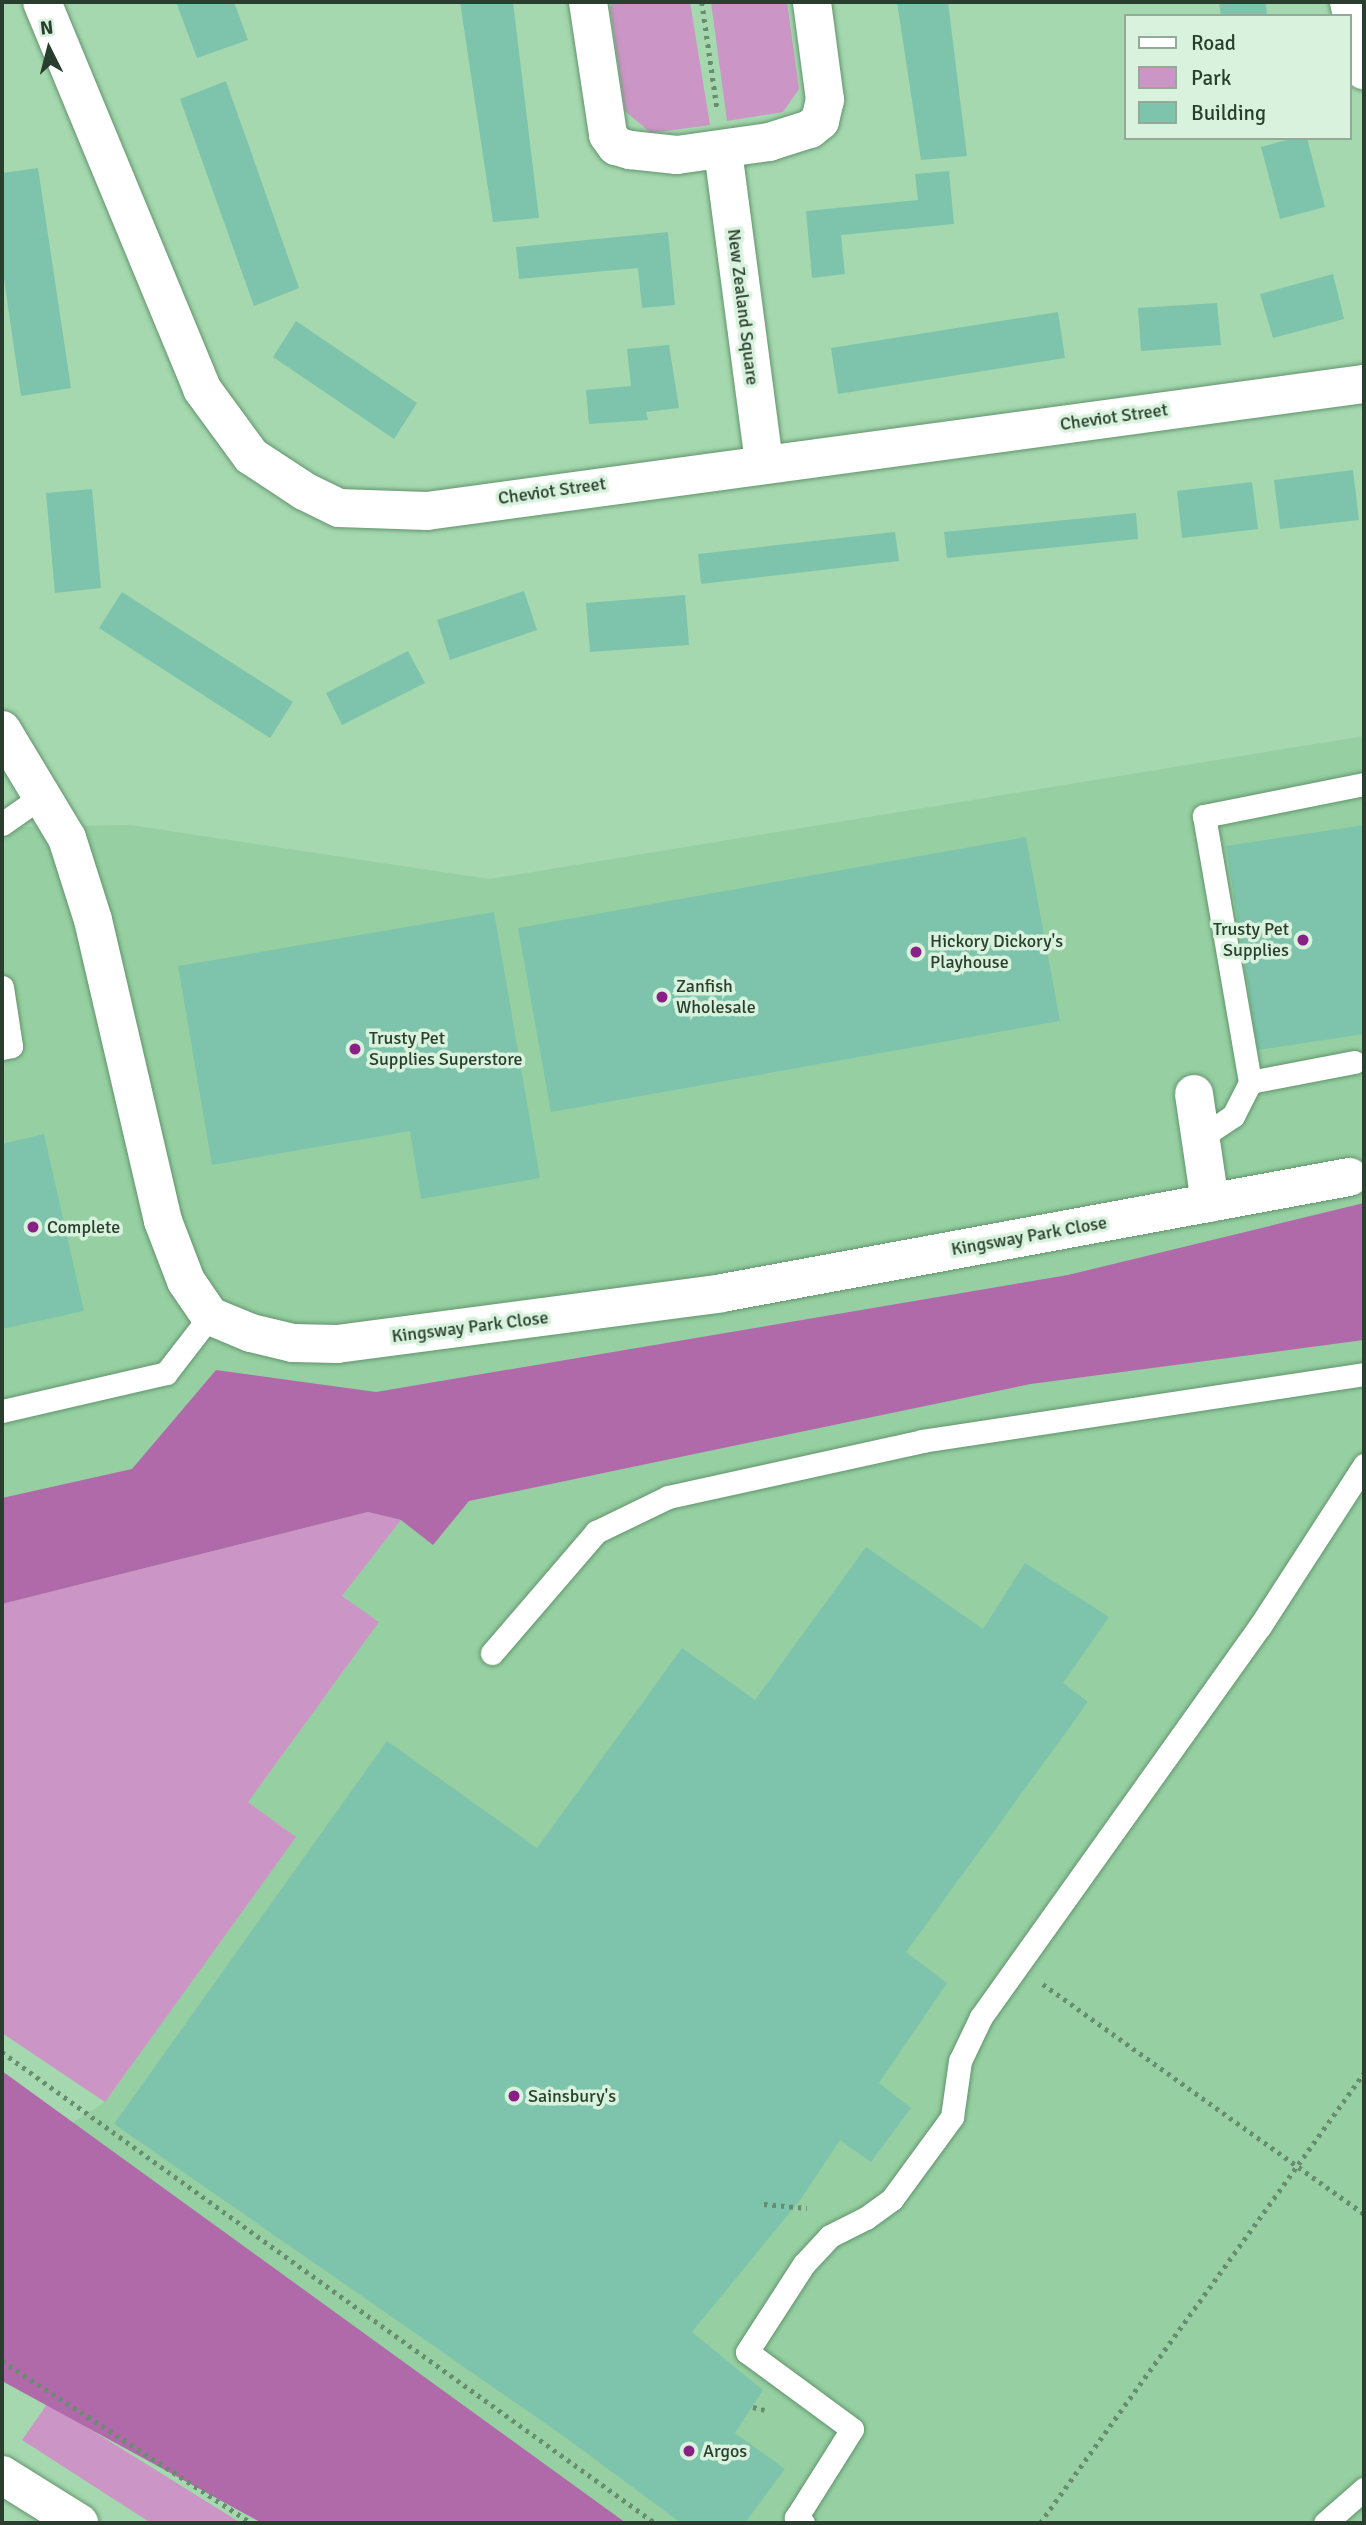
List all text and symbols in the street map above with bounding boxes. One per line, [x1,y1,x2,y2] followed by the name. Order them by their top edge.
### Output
[14,14,84,84] north arrow
[1124,14,1352,140] legend
[39,15,55,41] text: N
[1191,30,1236,56] text: Road
[1191,65,1231,91] text: Park
[1191,100,1266,126] text: Building
[723,228,763,386] street label: New Zealand Square
[1059,399,1169,435] street label: Cheviot Street
[497,473,607,509] street label: Cheviot Street
[1213,919,1289,962] place label: Trusty Pet Supplies
[930,931,1063,974] place label: Hickory Dickory's Playhouse
[1295,932,1311,948] marker: Trusty Pet Supplies
[908,944,924,960] marker: Hickory Dickory's Playhouse
[676,976,756,1018] place label: Zanfish Wholesale
[654,989,670,1005] marker: Zanfish Wholesale
[369,1028,523,1070] place label: Trusty Pet Supplies Superstore
[347,1041,363,1057] marker: Trusty Pet Supplies Superstore
[949,1212,1109,1260] street label: Kingsway Park Close
[47,1216,120,1238] place label: Complete
[25,1219,41,1235] marker: Complete
[390,1307,550,1347] street label: Kingsway Park Close
[528,2085,616,2107] place label: Sainsbury's
[506,2088,522,2104] marker: Sainsbury's
[703,2440,747,2462] place label: Argos
[681,2443,697,2459] marker: Argos

